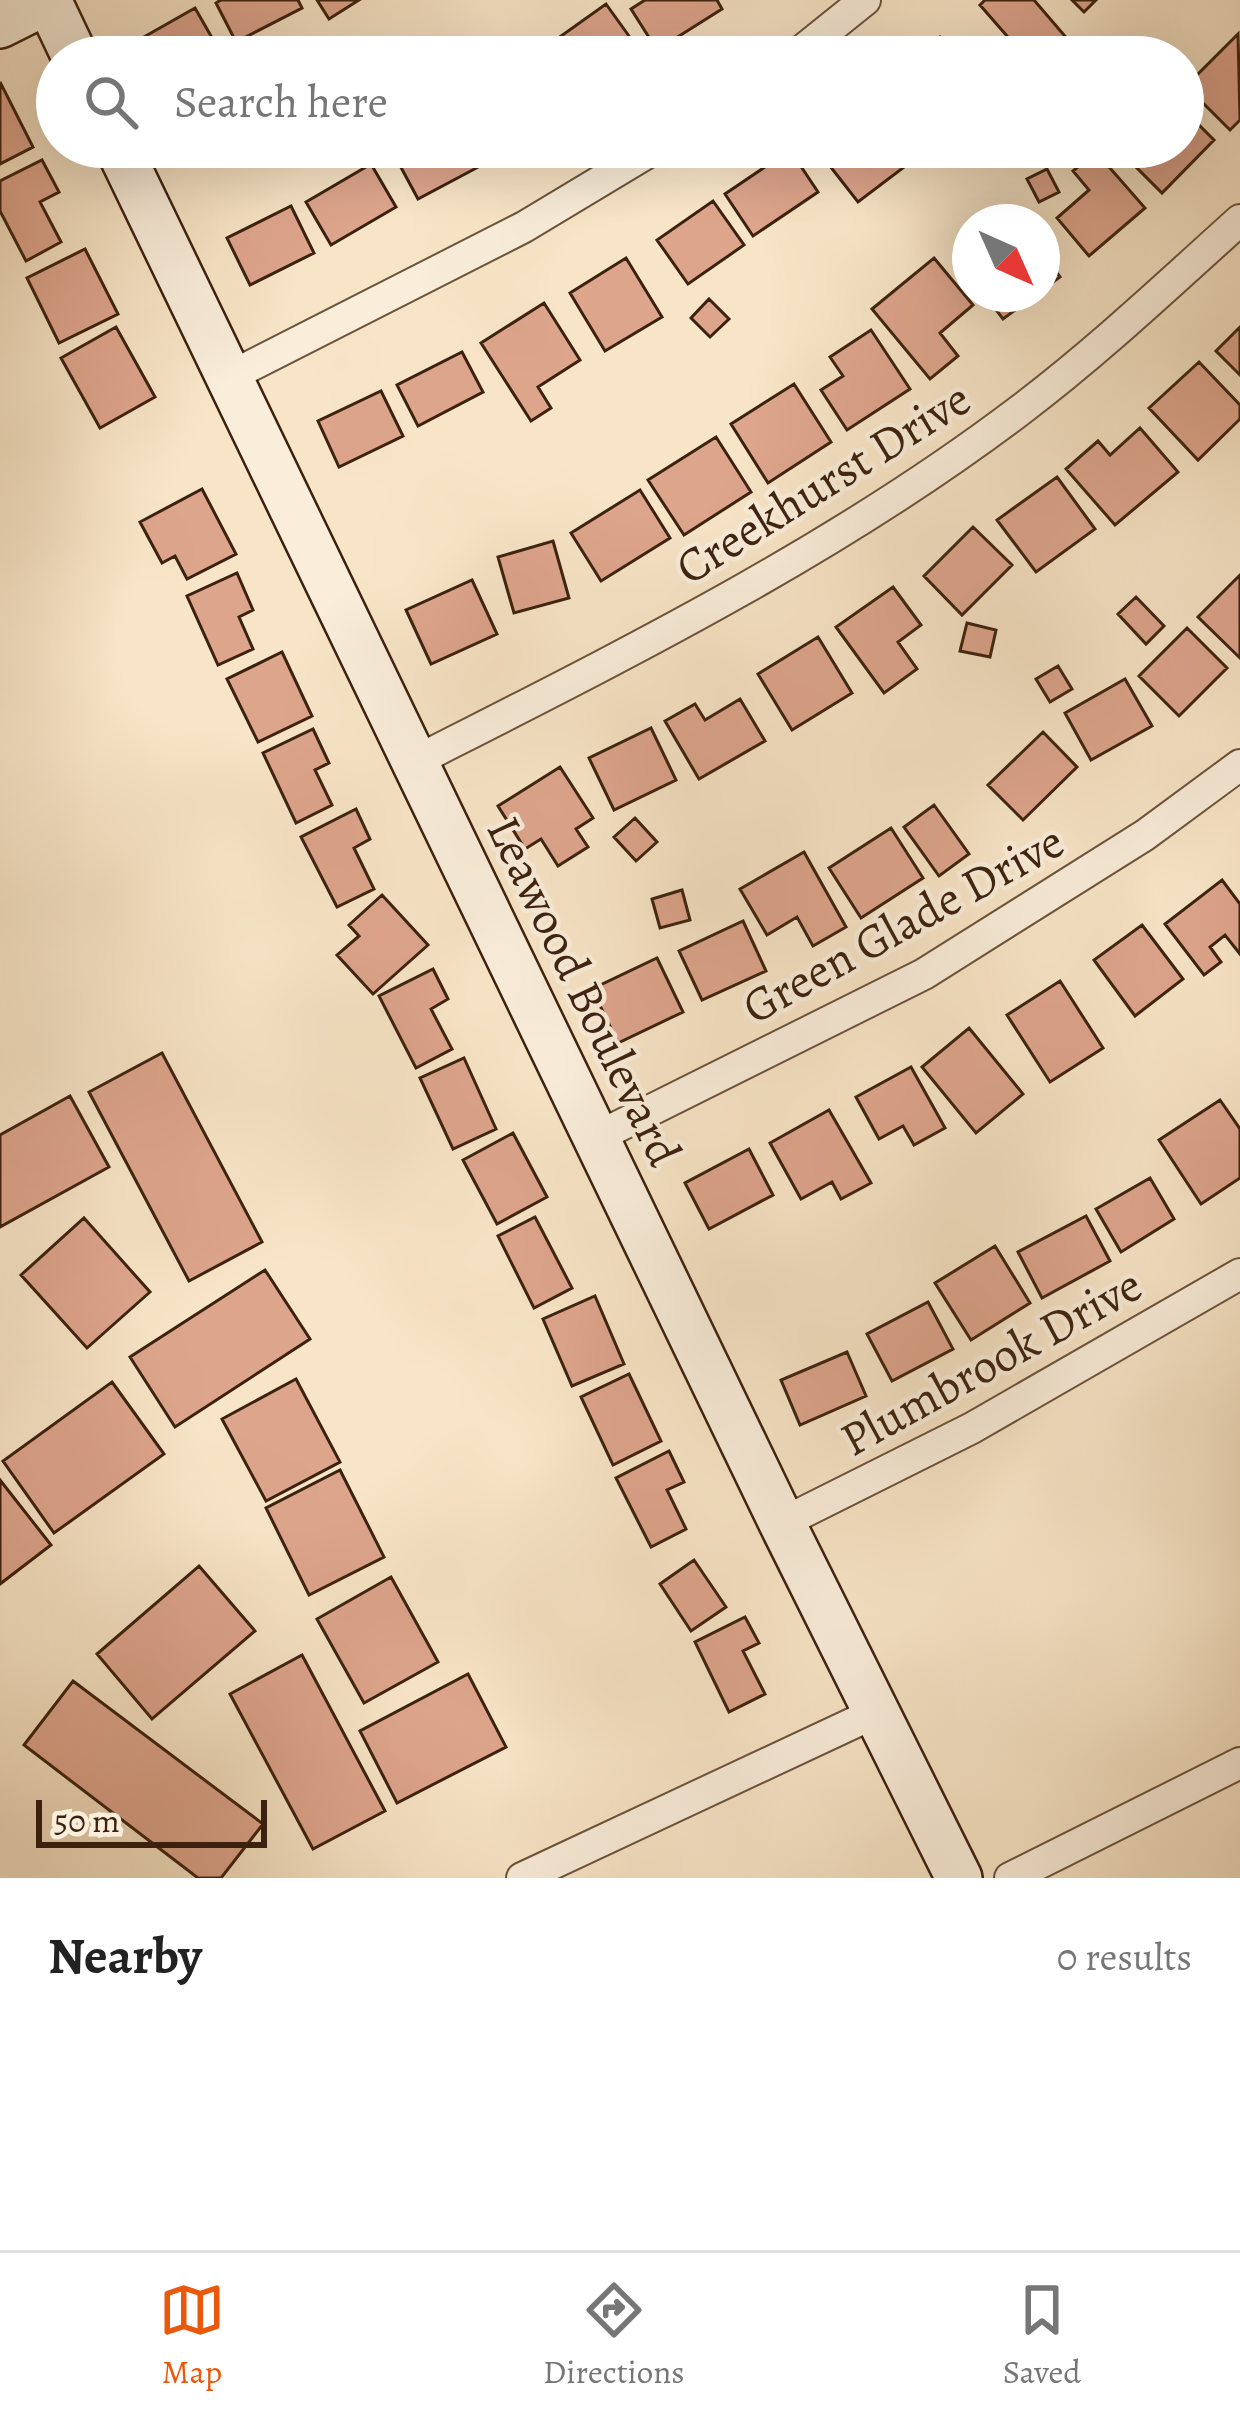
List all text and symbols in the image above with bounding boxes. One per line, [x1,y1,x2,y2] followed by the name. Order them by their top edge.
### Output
[36,36,1204,168] search box
[78,69,144,135] icon: search
[174,71,388,133] text: Search here
[952,204,1060,312] north arrow
[663,366,983,600] street label: Creekhurst Drive
[471,805,697,1177] street label: Leawood Boulevard
[730,808,1076,1040] street label: Green Glade Drive
[828,1252,1154,1472] street label: Plumbrook Drive
[36,1794,267,1847] scale bar
[54,1798,120,1843] text: 50 m
[48,1921,202,1991] text: Nearby
[1057,1930,1192,1983] text: 0 results
[159,2277,225,2394] tab: Map
[543,2277,685,2394] tab: Directions
[1003,2277,1081,2394] tab: Saved

